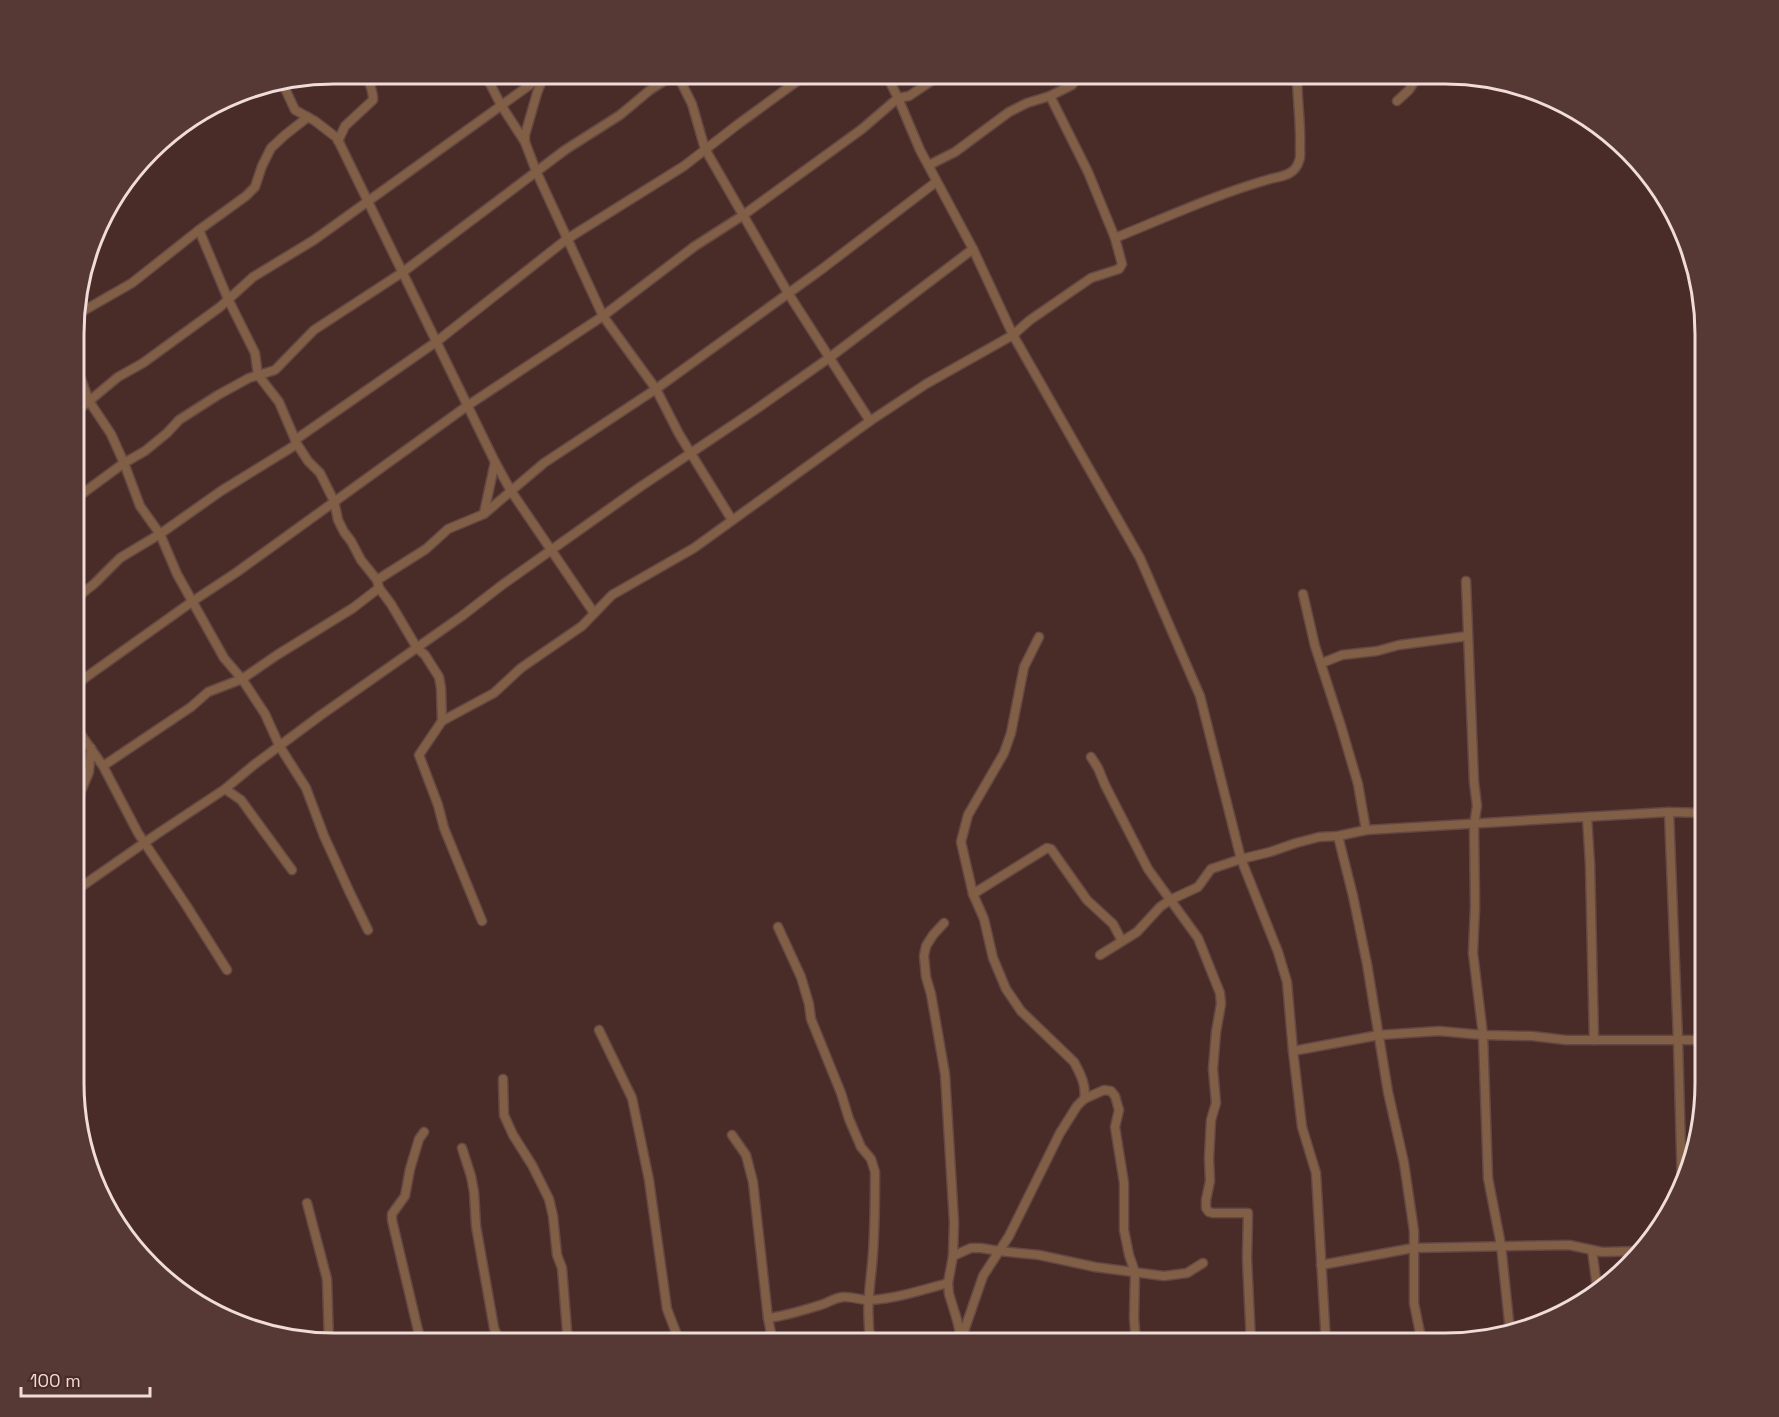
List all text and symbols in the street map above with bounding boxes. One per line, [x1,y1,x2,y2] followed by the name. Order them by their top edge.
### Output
[21,1360,150,1398] scale bar
[30,1369,81,1392] text: 100 m

